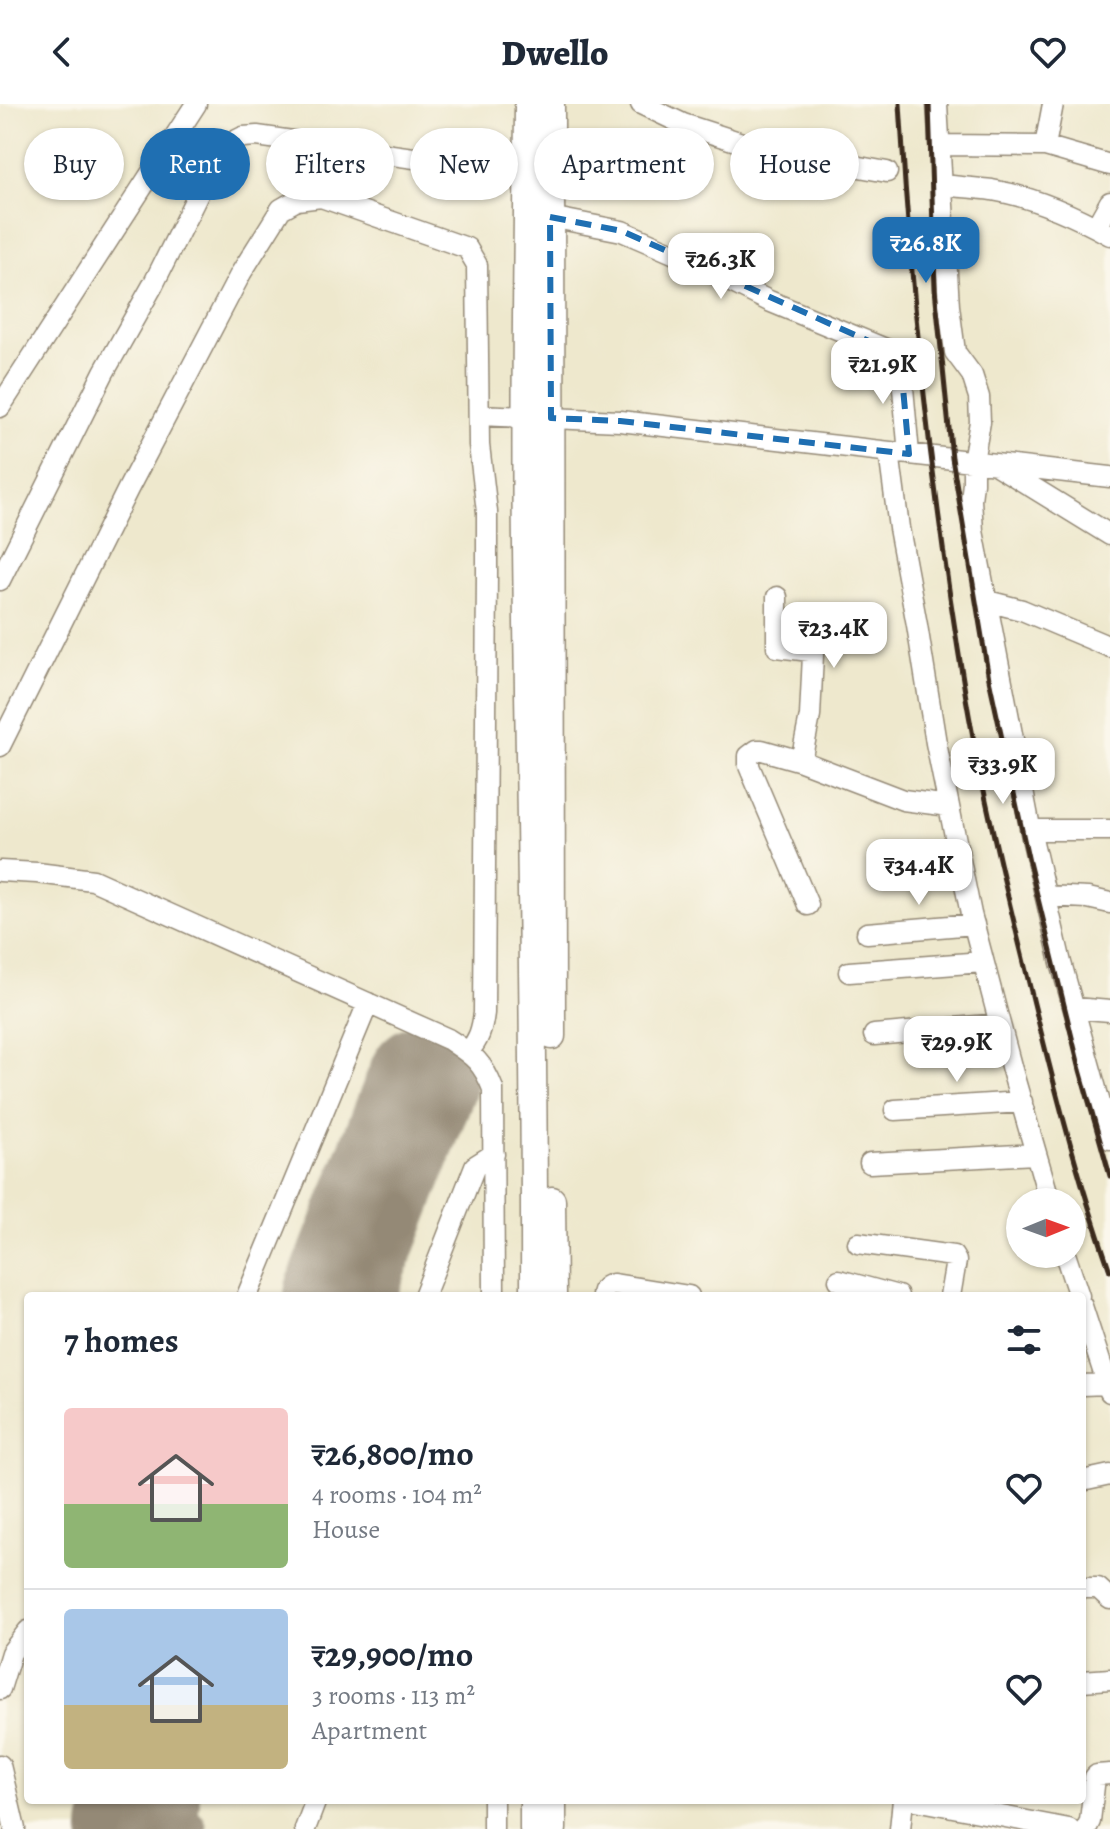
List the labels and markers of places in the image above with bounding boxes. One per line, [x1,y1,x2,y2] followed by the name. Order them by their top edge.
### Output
[861,217,991,285] pin: ₹26.8K
[656,233,786,301] pin: ₹26.3K
[818,338,948,406] pin: ₹21.9K
[769,602,899,670] pin: ₹23.4K
[938,738,1068,806] pin: ₹33.9K
[854,839,984,907] pin: ₹34.4K
[892,1016,1022,1084] pin: ₹29.9K

